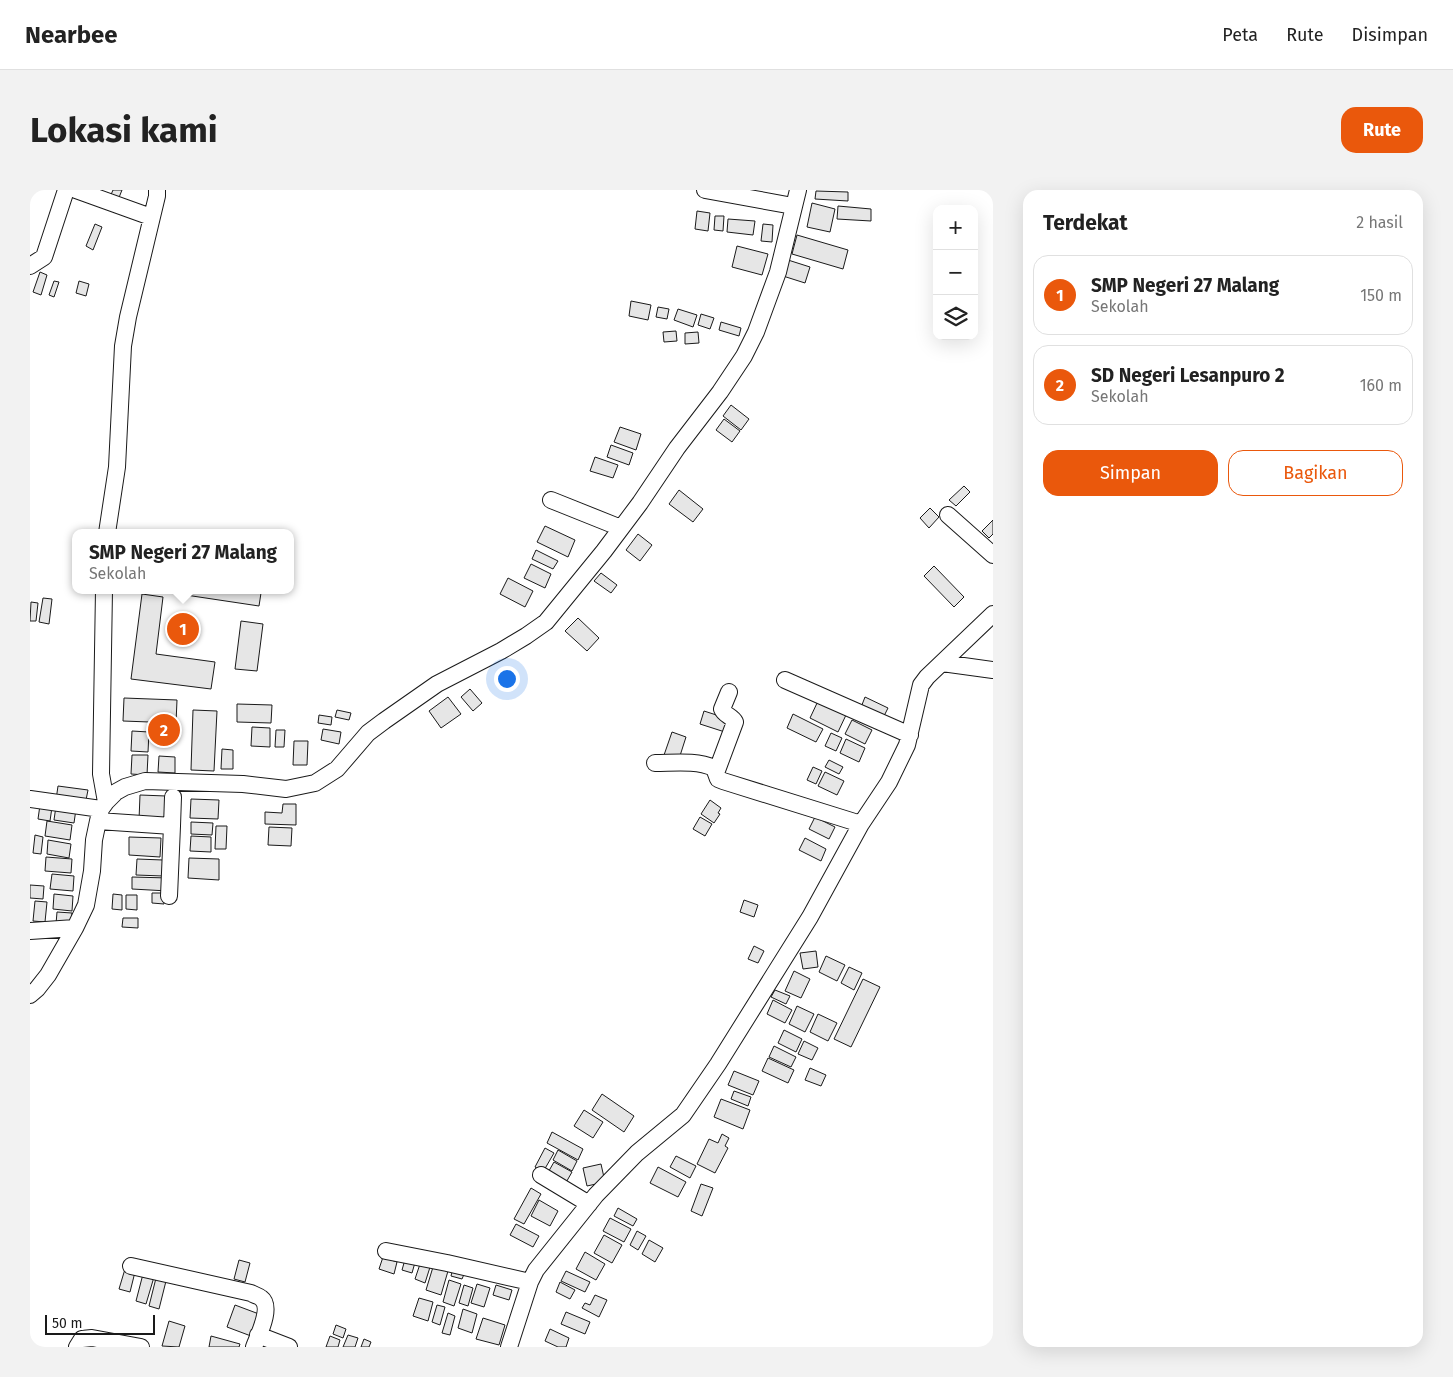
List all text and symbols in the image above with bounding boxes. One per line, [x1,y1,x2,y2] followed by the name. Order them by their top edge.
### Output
[25,21,118,49] text: Nearbee
[1222,24,1258,46] text: Peta
[1286,24,1324,46] text: Rute
[1352,24,1428,46] text: Disimpan
[1341,107,1423,153] button: Rute
[30,109,218,151] text: Lokasi kami
[933,205,978,340] map controls
[933,205,978,250] button: +
[1043,210,1128,236] text: Terdekat
[1356,213,1403,232] text: 2 hasil
[933,250,978,295] button: −
[1091,274,1279,297] text: SMP Negeri 27 Malang
[1056,286,1064,305] text: 1
[1360,286,1402,305] text: 150 m
[933,295,978,340] button: layers
[1091,297,1149,316] text: Sekolah
[1091,364,1285,387] text: SD Negeri Lesanpuro 2
[1056,376,1064,395] text: 2
[1360,376,1402,395] text: 160 m
[1091,387,1149,406] text: Sekolah
[1043,450,1218,496] button: Simpan
[1228,450,1403,496] button: Bagikan
[72,529,294,594] popup
[89,541,277,564] text: SMP Negeri 27 Malang
[89,564,146,583] text: Sekolah
[167,610,199,648] pin: 1
[494,666,520,692] your location
[148,711,180,749] pin: 2
[45,1312,155,1335] scale bar
[52,1315,83,1332] text: 50 m

